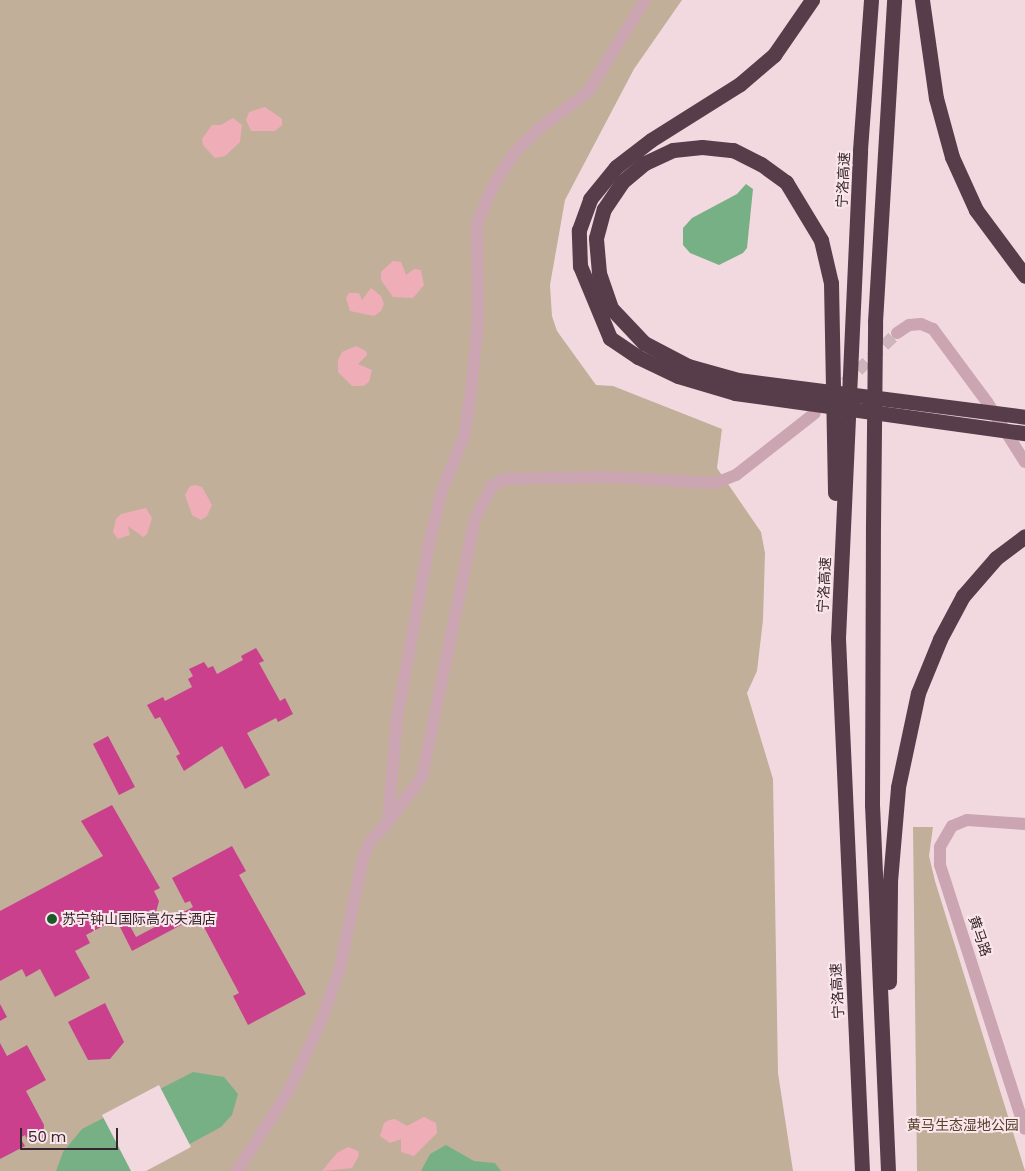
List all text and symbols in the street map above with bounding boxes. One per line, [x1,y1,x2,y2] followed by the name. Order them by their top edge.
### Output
[833,152,853,208] street label: 宁洛高速
[814,557,834,613] street label: 宁洛高速
[62,911,216,927] place label: 苏宁钟山国际高尔夫酒店
[46,913,58,925] marker: 苏宁钟山国际高尔夫酒店
[965,913,995,959] street label: 黄马路
[827,963,847,1019] street label: 宁洛高速
[907,1117,1019,1133] park label: 黄马生态湿地公园
[22,1118,120,1150] scale bar
[28,1126,66,1147] text: 50 m

